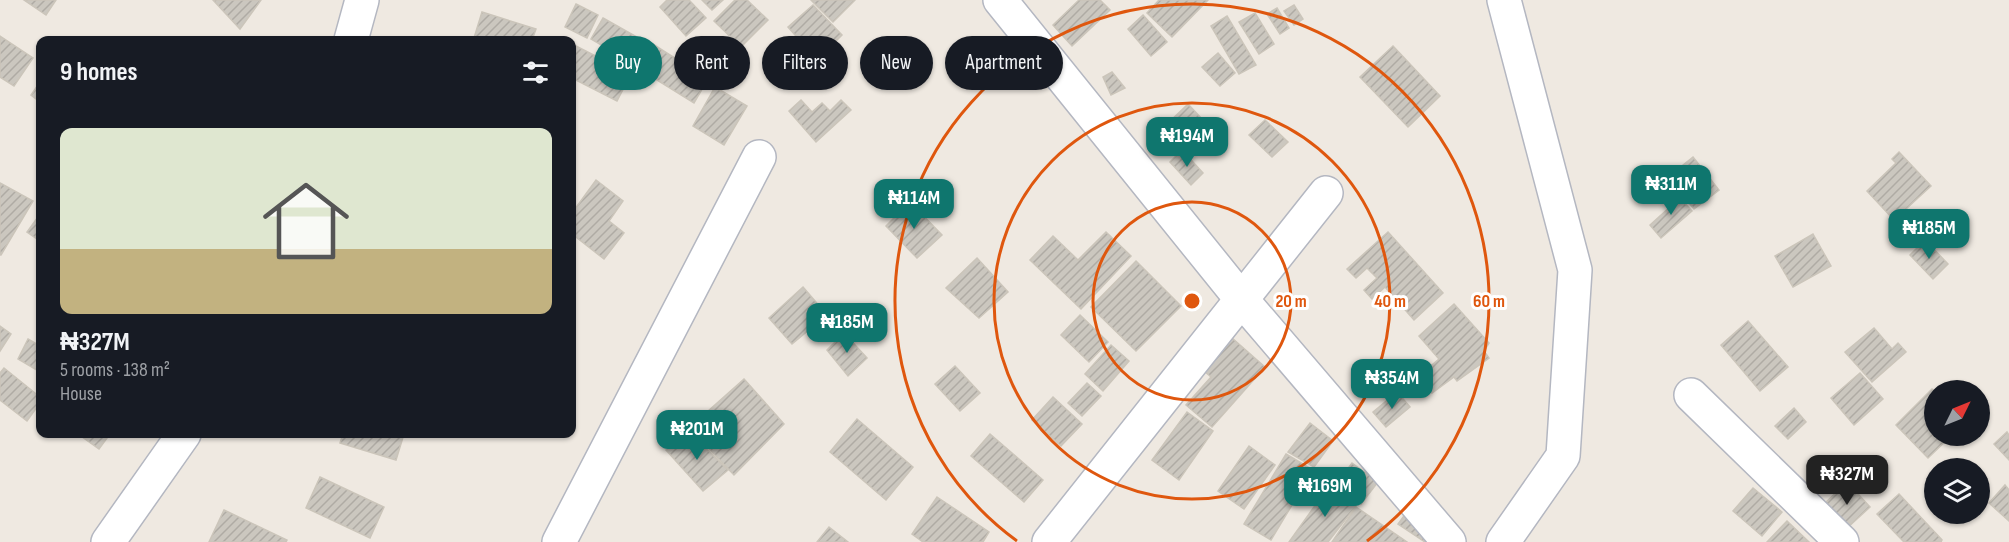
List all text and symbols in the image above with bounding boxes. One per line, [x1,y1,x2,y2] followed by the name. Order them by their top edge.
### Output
[594,36,662,90] chip: Buy
[674,36,750,90] chip: Rent
[762,36,848,90] chip: Filters
[860,36,933,90] chip: New
[945,36,1063,90] chip: Apartment
[519,56,552,89] icon: filters
[60,57,138,88] text: 9 homes
[1145,117,1229,168] pin: ₦194M
[1160,124,1214,148] text: ₦194M
[1629,165,1713,216] pin: ₦311M
[252,167,360,275] icon: home
[1645,172,1697,196] text: ₦311M
[872,179,956,230] pin: ₦114M
[888,186,940,210] text: ₦114M
[1887,209,1971,260] pin: ₦185M
[1902,216,1956,240] text: ₦185M
[1182,291,1202,311] centre of rings
[1275,291,1307,312] text: 20 m
[1374,291,1406,312] text: 40 m
[1473,291,1505,312] text: 60 m
[805,303,889,354] pin: ₦185M
[820,310,874,334] text: ₦185M
[60,327,130,358] text: ₦327M
[60,358,170,382] text: 5 rooms · 138 m²
[1350,359,1434,410] pin: ₦354M
[1365,366,1419,390] text: ₦354M
[1924,380,1990,446] north arrow
[1924,380,1990,524] map controls
[60,382,102,406] text: House
[655,410,739,461] pin: ₦201M
[670,417,724,441] text: ₦201M
[1805,455,1889,506] pin: ₦327M
[1924,458,1990,524] button: layers
[1820,462,1874,486] text: ₦327M
[1283,467,1367,518] pin: ₦169M
[1298,474,1352,498] text: ₦169M

